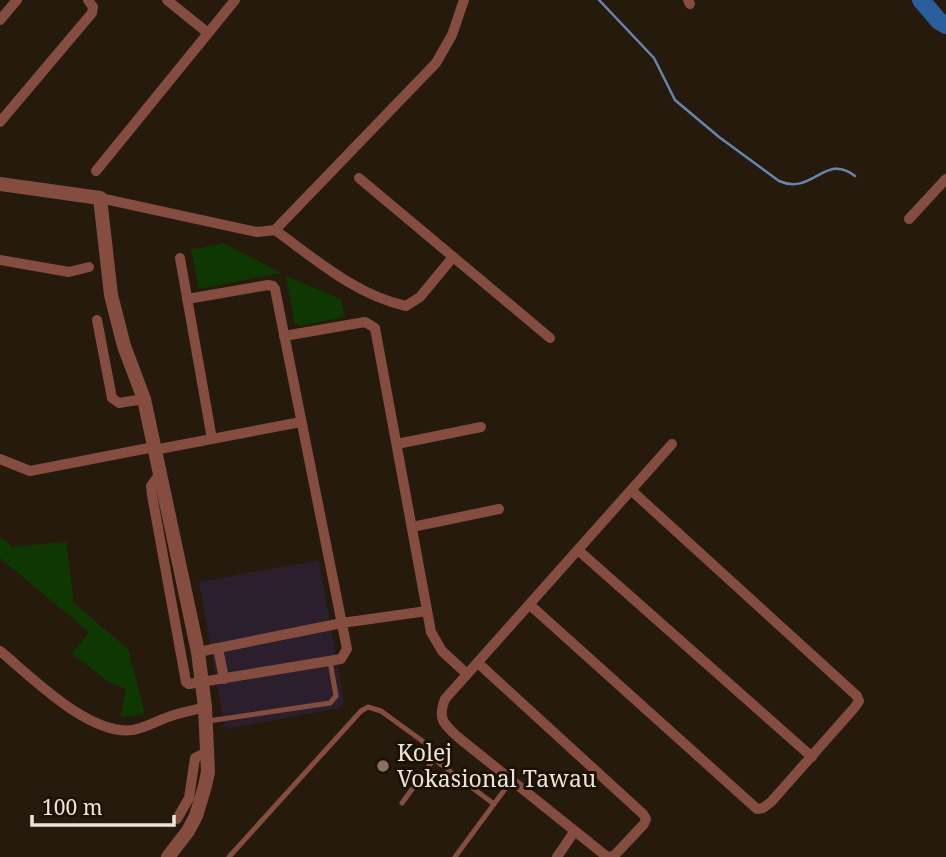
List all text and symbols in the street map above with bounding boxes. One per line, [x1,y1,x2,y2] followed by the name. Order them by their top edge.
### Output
[397,736,597,794] place label: Kolej Vokasional Tawau
[375,758,391,774] marker: Kolej Vokasional Tawau
[32,784,173,828] scale bar
[42,793,103,821] text: 100 m

